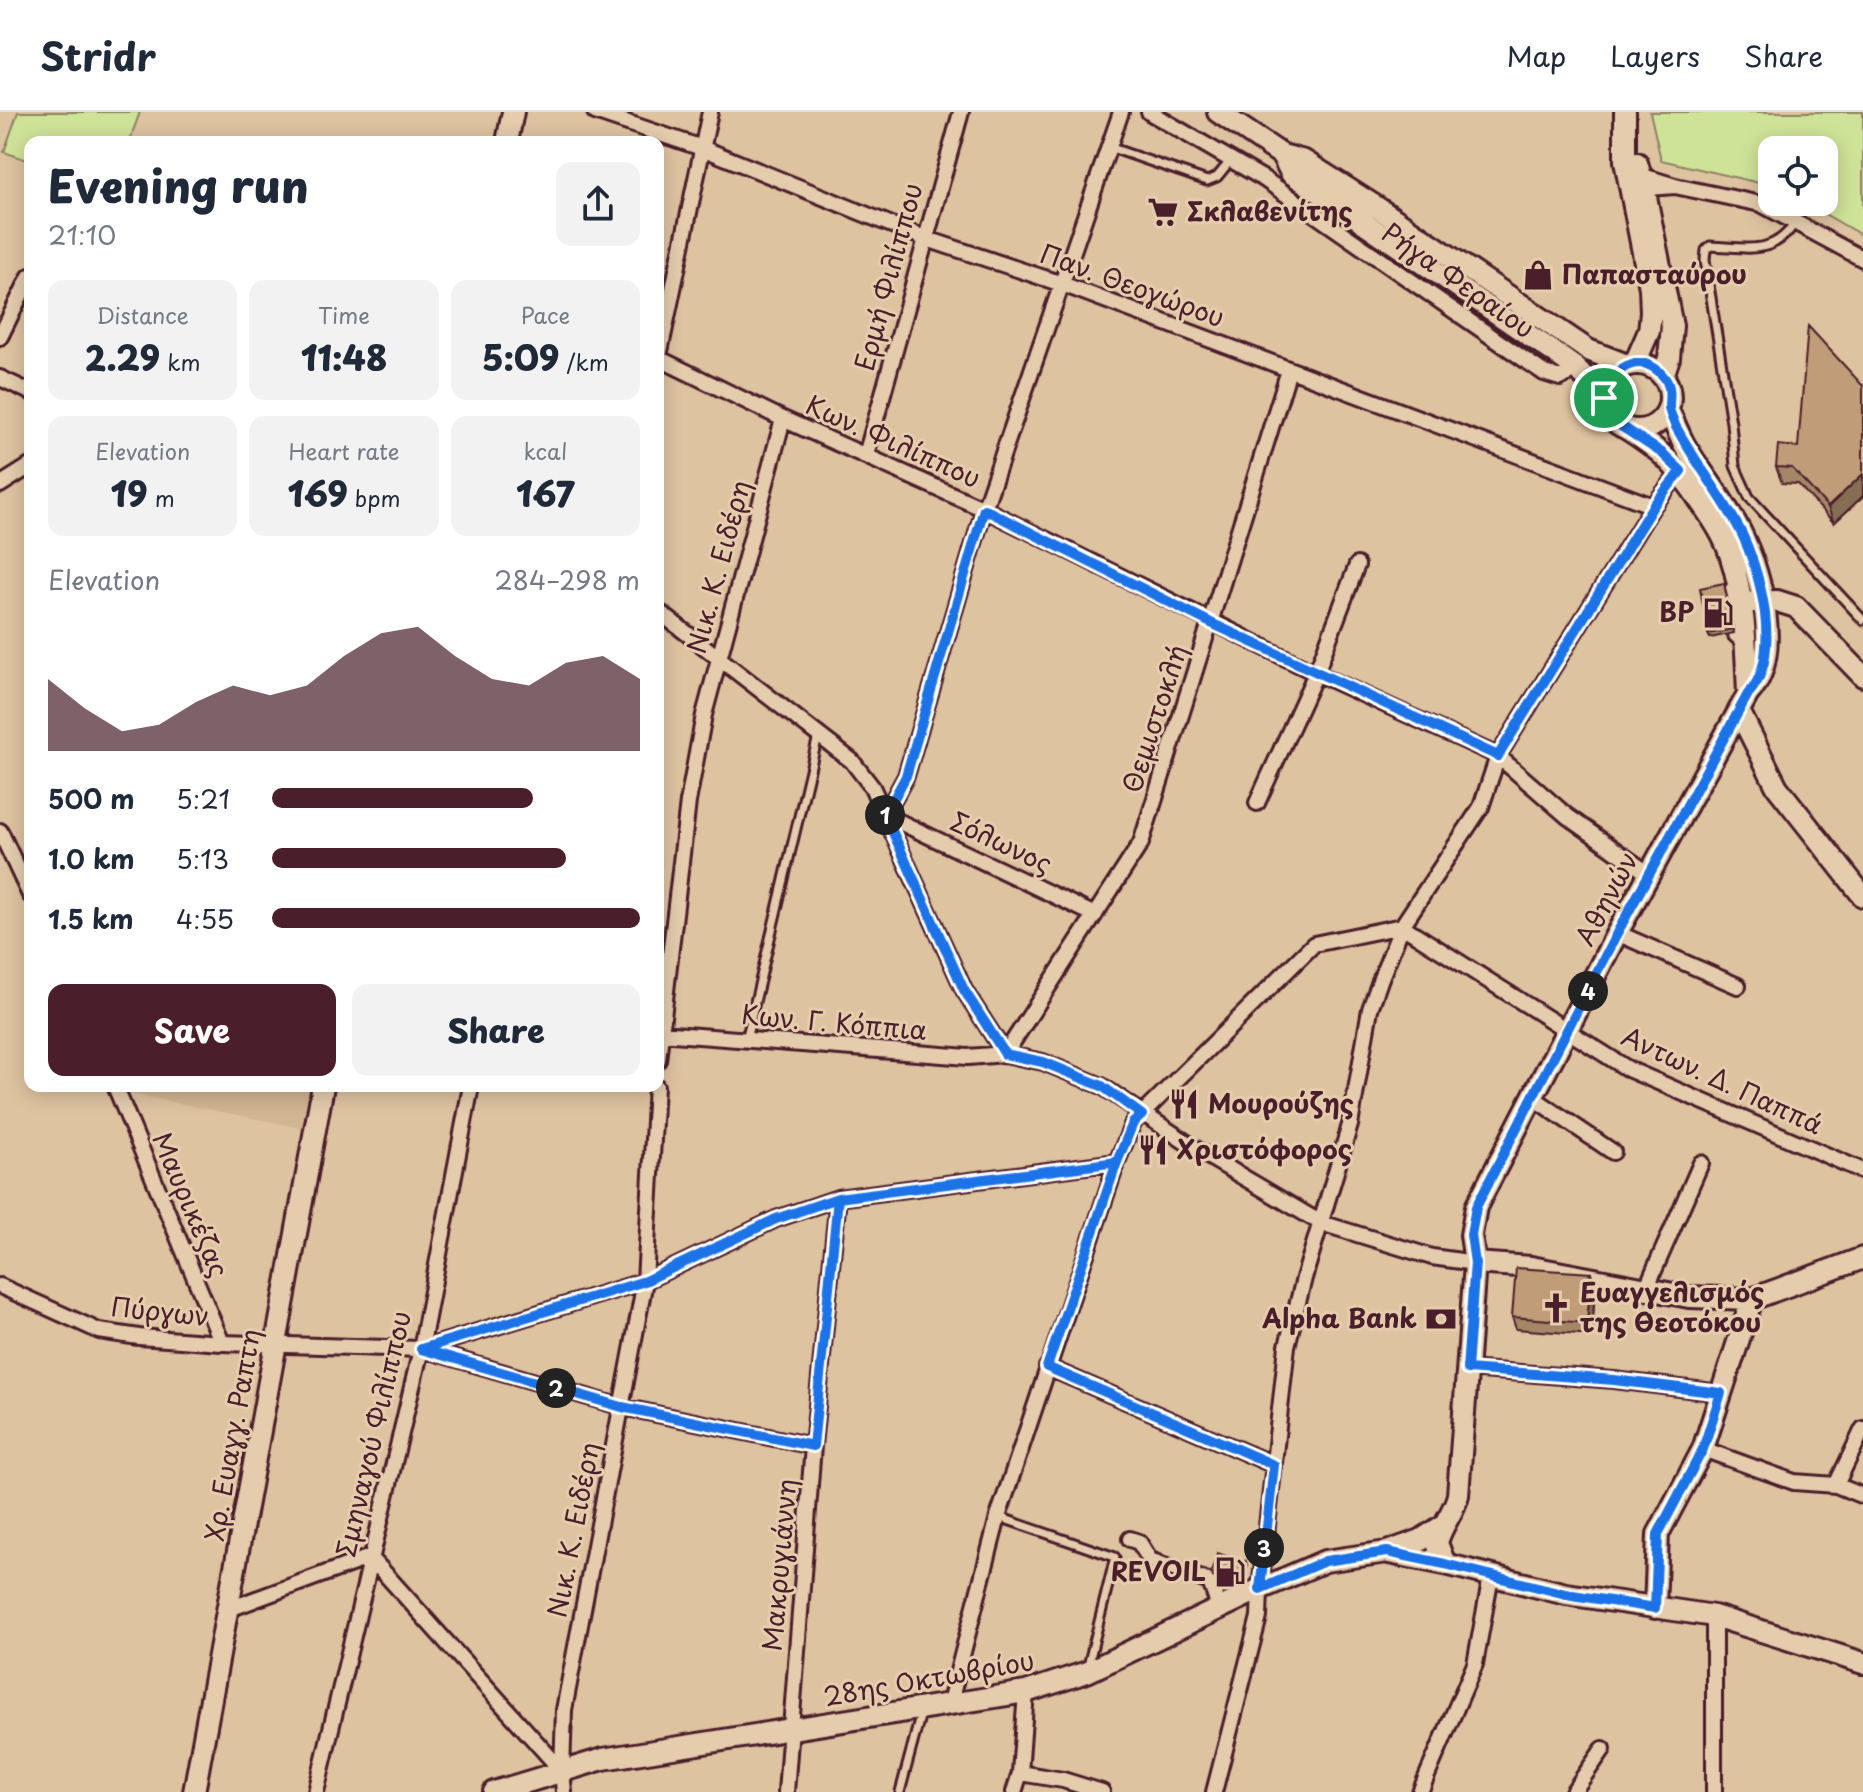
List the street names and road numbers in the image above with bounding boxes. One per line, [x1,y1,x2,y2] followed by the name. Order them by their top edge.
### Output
[844,178,931,375] street label: Ερμή Φιλίππου
[1375,213,1543,347] street label: Ρήγα Φεραίου
[1035,233,1230,336] street label: Παν. Θεογώρου
[800,385,987,497] street label: Κων. Φιλίππου
[676,476,759,658] street label: Νικ. Κ. Ειδέρη
[1111,639,1196,798] street label: Θεμιστοκλή
[944,801,1059,882] street label: Σόλωνος
[1565,844,1647,952] street label: Αθηνών
[740,994,929,1049] street label: Κων. Γ. Κόππια
[1616,1016,1830,1143] street label: Αντων. Δ. Παππά
[143,1126,239,1283] street label: Μαυρικέζας
[109,1286,211,1335] street label: Πύργων
[325,1307,420,1560] street label: Σμηναγού Φιλίππου
[194,1326,269,1544] street label: Χρ. Ευαγγ. Ραπτη
[536,1439,609,1621] street label: Νικ. Κ. Ειδέρη
[752,1477,805,1653] street label: Μακρυγιάννη
[820,1640,1037,1715] street label: 28ης Οκτωβρίου

